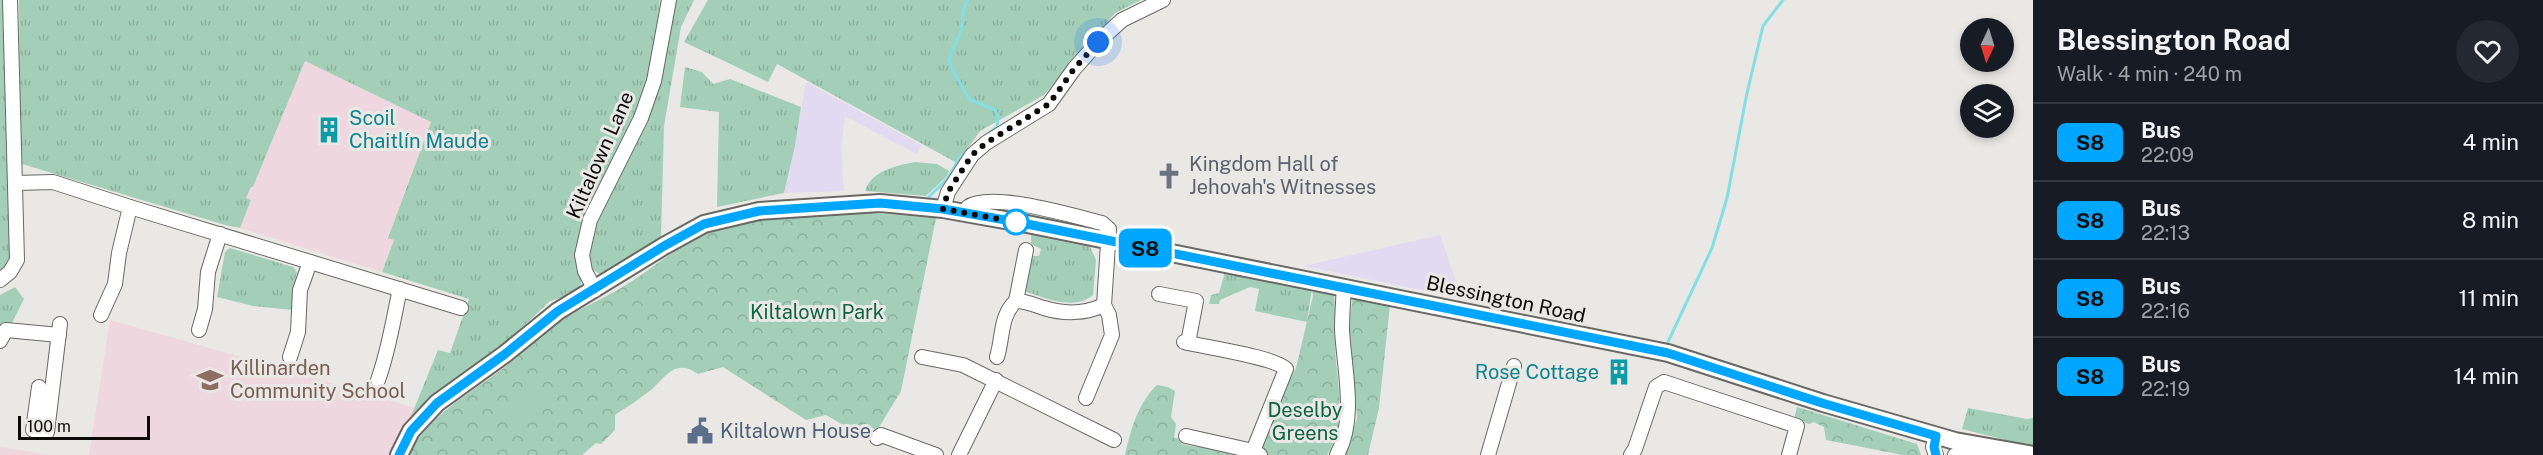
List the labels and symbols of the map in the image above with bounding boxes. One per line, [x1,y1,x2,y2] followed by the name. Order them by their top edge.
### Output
[1960,18,2014,72] north arrow
[1083,27,1113,57] your location
[561,88,639,222] street label: Kiltalown Lane
[349,106,489,153] place label: Scoil Chaitlín Maude
[314,115,344,145] building icon: Scoil Chaitlín Maude
[1189,152,1376,199] place label: Kingdom Hall of Jehovah's Witnesses
[1154,161,1184,191] church icon: Kingdom Hall of Jehovah's Witnesses
[1003,209,1029,235] unlabelled marker
[1118,228,1172,268] line badge: S8
[1424,270,1588,328] street label: Blessington Road
[750,300,884,324] park label: Kiltalown Park
[230,356,406,403] place label: Killinarden Community School
[1604,357,1634,387] building icon: Rose Cottage
[1475,360,1599,384] place label: Rose Cottage
[195,365,225,395] school or university icon: Killinarden Community School
[1267,398,1343,445] park label: Deselby Greens
[18,413,150,440] scale bar
[685,416,715,446] public building icon: Kiltalown House
[720,419,871,443] place label: Kiltalown House

